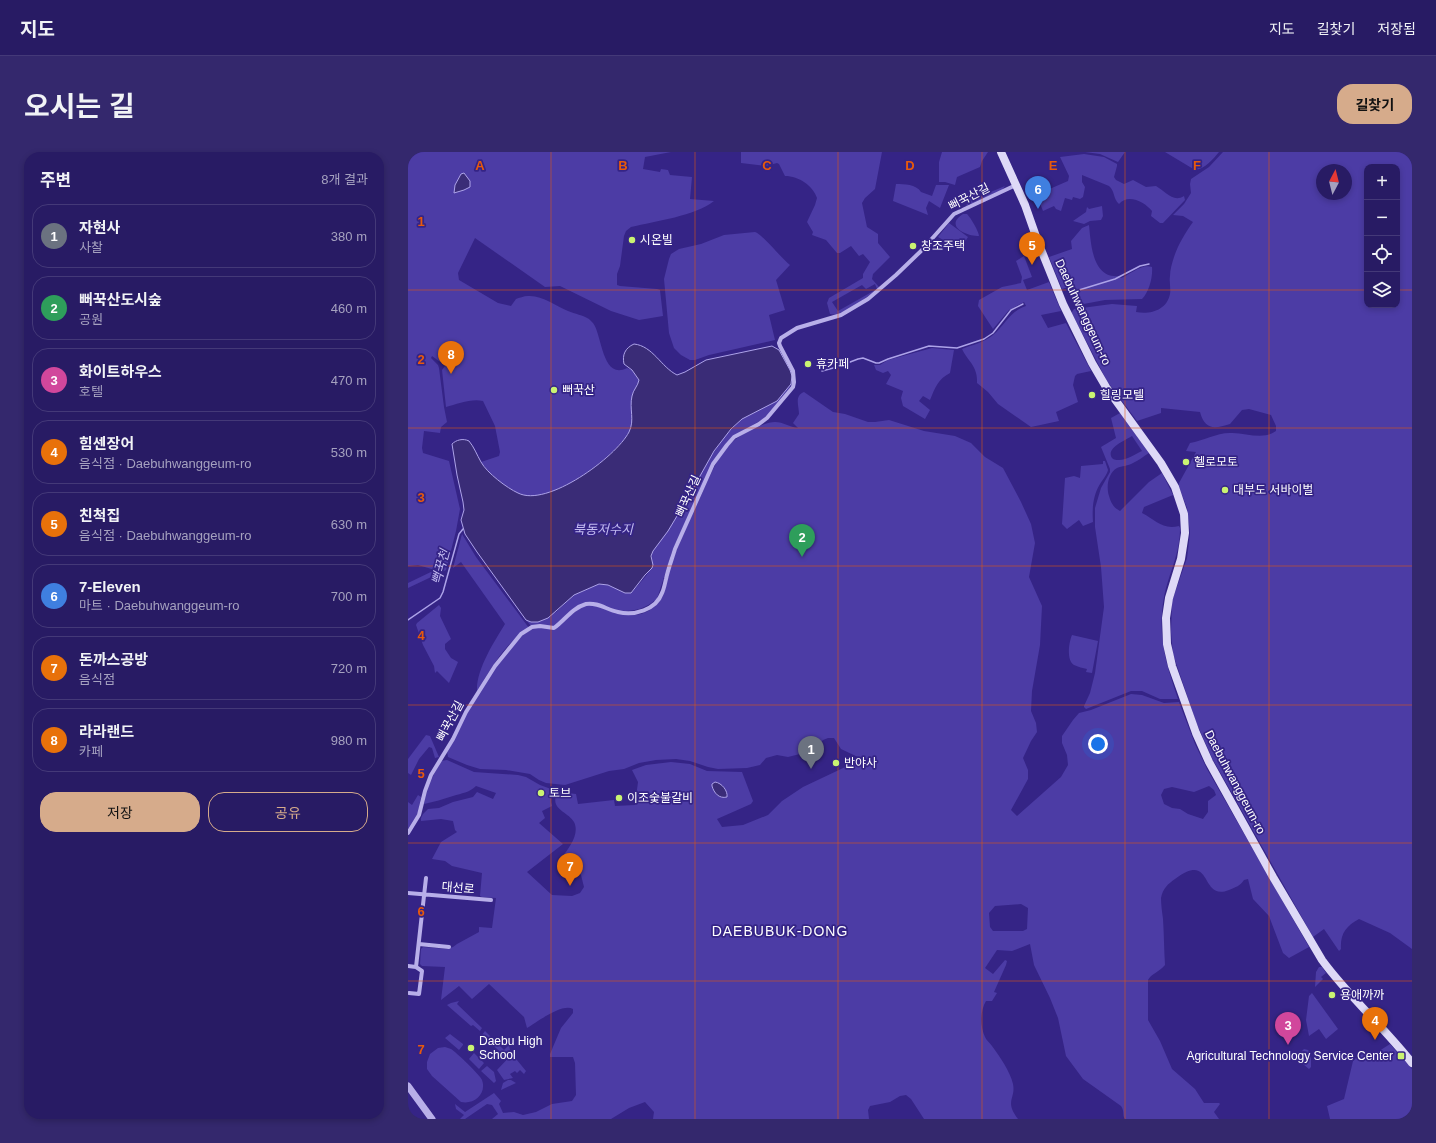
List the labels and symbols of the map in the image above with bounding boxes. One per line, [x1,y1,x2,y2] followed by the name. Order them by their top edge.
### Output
[475,158,485,173] text: A
[618,158,628,173] text: B
[762,158,772,173] text: C
[905,158,915,173] text: D
[1049,158,1058,173] text: E
[1193,158,1201,173] text: F
[1316,164,1352,200] north arrow
[1025,176,1051,209] pin: 6
[946,181,992,213] street label: 뻐꾹산길
[417,214,425,229] text: 1
[1019,232,1045,265] pin: 5
[640,233,673,247] place label: 시온빌
[627,235,637,245] marker: 시온빌
[921,239,965,253] place label: 창조주택
[908,241,918,251] marker: 창조주택
[1052,257,1114,368] street label: Daebuhwanggeum-ro
[438,341,464,374] pin: 8
[417,352,425,367] text: 2
[816,357,849,371] place label: 휴카페
[803,359,813,369] marker: 휴카페
[562,383,595,397] place label: 뻐꾹산
[549,385,559,395] marker: 뻐꾹산
[1100,388,1144,402] place label: 힐링모텔
[1087,390,1097,400] marker: 힐링모텔
[1194,455,1238,469] place label: 헬로모토
[1181,457,1191,467] marker: 헬로모토
[673,473,703,519] street label: 뻐꾹산길
[1233,483,1314,497] place label: 대부도 서바이벌
[1220,485,1230,495] marker: 대부도 서바이벌
[417,490,425,505] text: 3
[573,522,634,537] water label: 북동저수지
[789,524,815,557] pin: 2
[429,547,453,586] water label: 뻑꾹천
[417,628,425,643] text: 4
[433,698,467,744] street label: 뻐꾹산길
[1202,728,1268,837] street label: Daebuhwanggeum-ro
[1088,734,1108,754] your location
[798,736,824,769] pin: 1
[844,756,877,770] place label: 반야사
[831,758,841,768] marker: 반야사
[417,766,425,781] text: 5
[549,786,571,800] place label: 토브
[536,788,546,798] marker: 토브
[627,791,693,805] place label: 이조숯불갈비
[614,793,624,803] marker: 이조숯불갈비
[557,853,583,886] pin: 7
[441,880,475,896] street label: 대선로
[417,904,425,919] text: 6
[712,923,848,939] district label: DAEBUBUK-DONG
[1340,988,1384,1002] place label: 용애까까
[1327,990,1337,1000] marker: 용애까까
[1362,1007,1388,1040] pin: 4
[1275,1012,1301,1045] pin: 3
[479,1034,542,1062] place label: Daebu High School
[417,1042,425,1057] text: 7
[466,1043,476,1053] marker: Daebu High School
[1186,1049,1393,1063] place label: Agricultural Technology Service Center
[1396,1051,1406,1061] marker: Agricultural Technology Service Center

